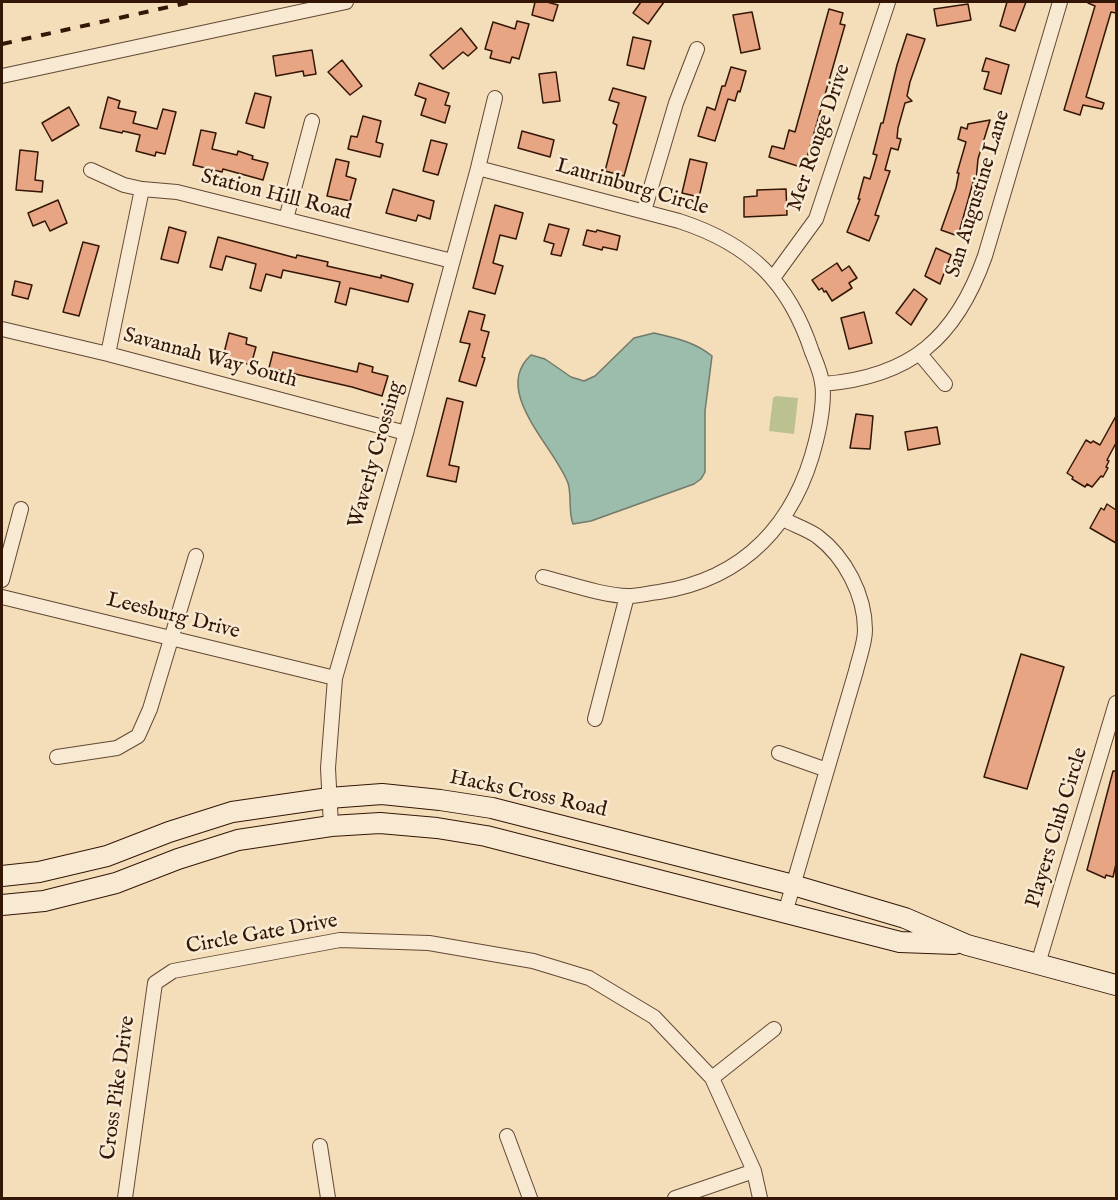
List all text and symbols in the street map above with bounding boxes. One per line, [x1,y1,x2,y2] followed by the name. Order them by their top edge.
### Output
[783,61,857,215] street label: Mer Rouge Drive
[942,107,1016,281] street label: San Augustine Lane
[553,154,711,222] street label: Laurinburg Circle
[198,165,354,227] street label: Station Hill Road
[120,324,300,394] street label: Savannah Way South
[344,379,410,531] street label: Waverly Crossing
[104,588,242,646] street label: Leesburg Drive
[1022,745,1094,911] street label: Players Club Circle
[447,766,609,824] street label: Hacks Cross Road
[184,909,340,961] street label: Circle Gate Drive
[96,1014,142,1162] street label: Cross Pike Drive

